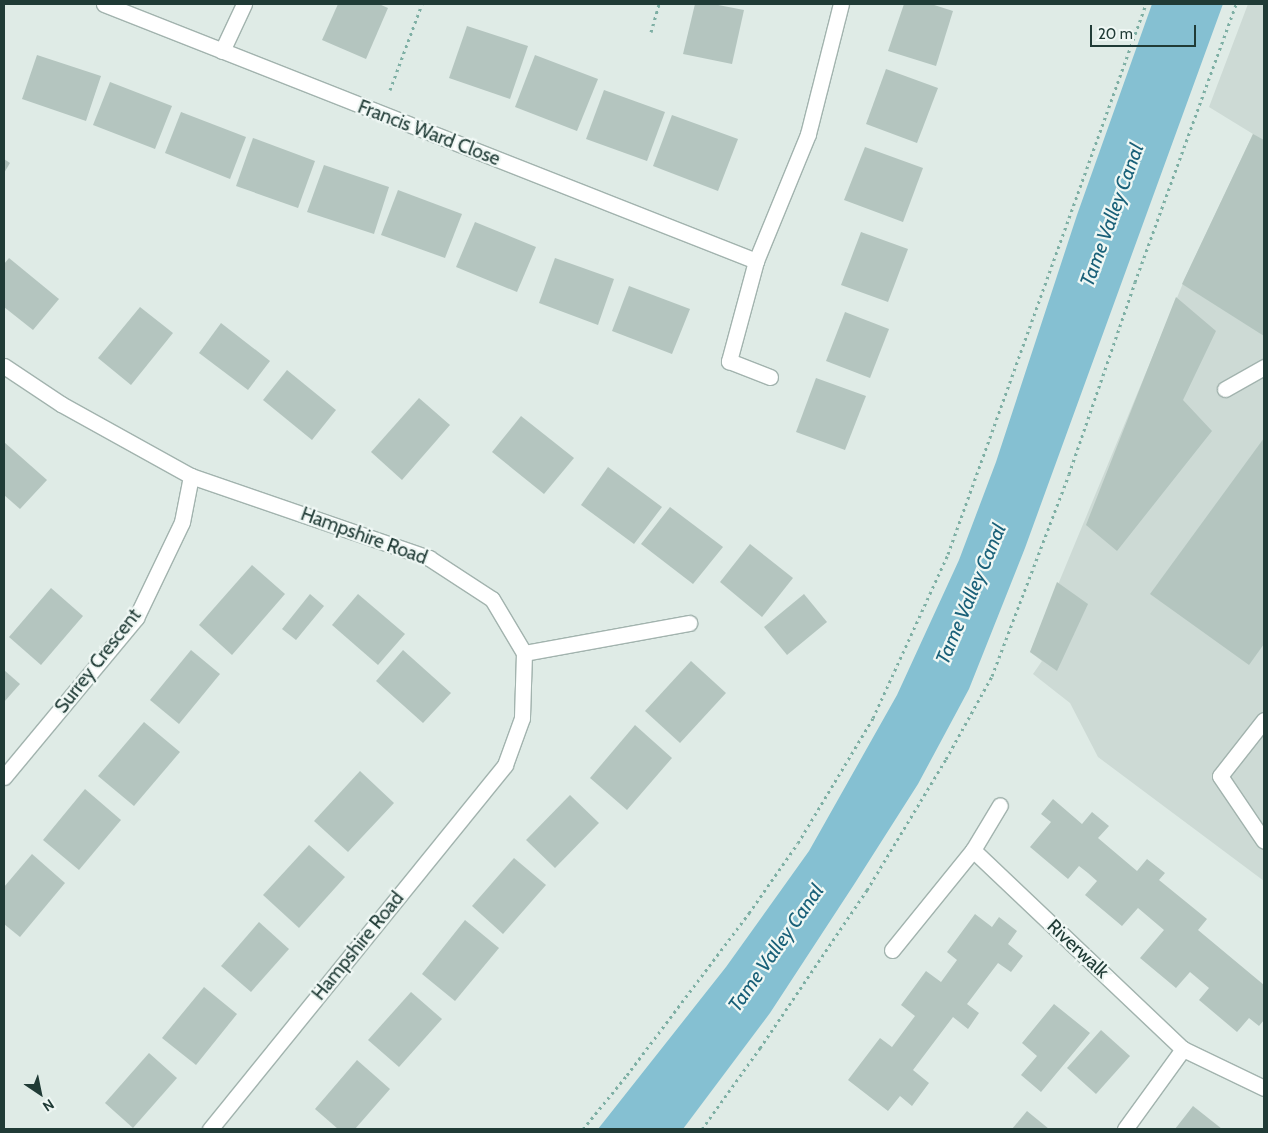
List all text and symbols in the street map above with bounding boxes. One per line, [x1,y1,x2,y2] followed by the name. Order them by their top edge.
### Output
[1093,15,1199,47] scale bar
[1098,25,1133,43] text: 20 m
[355,95,503,171] street label: Francis Ward Close
[1075,140,1149,290] water label: Tame Valley Canal
[298,503,430,569] street label: Hampshire Road
[931,520,1011,668] water label: Tame Valley Canal
[50,604,146,718] street label: Surrey Crescent
[723,880,829,1016] water label: Tame Valley Canal
[307,887,409,1005] street label: Hampshire Road
[1042,915,1114,983] street label: Riverwalk
[15,1068,65,1118] north arrow
[39,1095,58,1116] text: N

